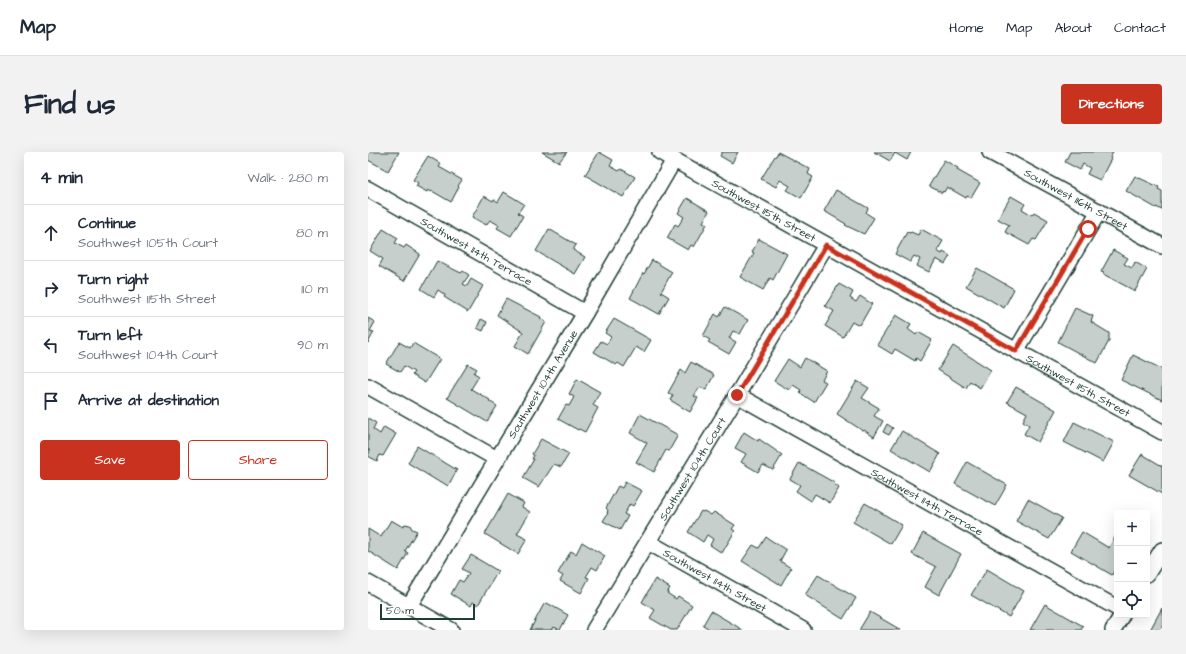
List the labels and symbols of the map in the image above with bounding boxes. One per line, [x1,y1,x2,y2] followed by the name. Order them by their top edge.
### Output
[1021,165,1131,234] street label: Southwest 116th Street
[709,175,819,245] street label: Southwest 115th Street
[418,213,535,289] street label: Southwest 114th Terrace
[1079,220,1097,238] route start
[504,327,581,441] street label: Southwest 104th Avenue
[1024,350,1134,421] street label: Southwest 115th Street
[728,386,746,404] route end
[655,414,730,523] street label: Southwest 104th Court
[868,464,986,539] street label: Southwest 114th Terrace
[661,545,770,616] street label: Southwest 114th Street
[380,602,475,621] scale bar

